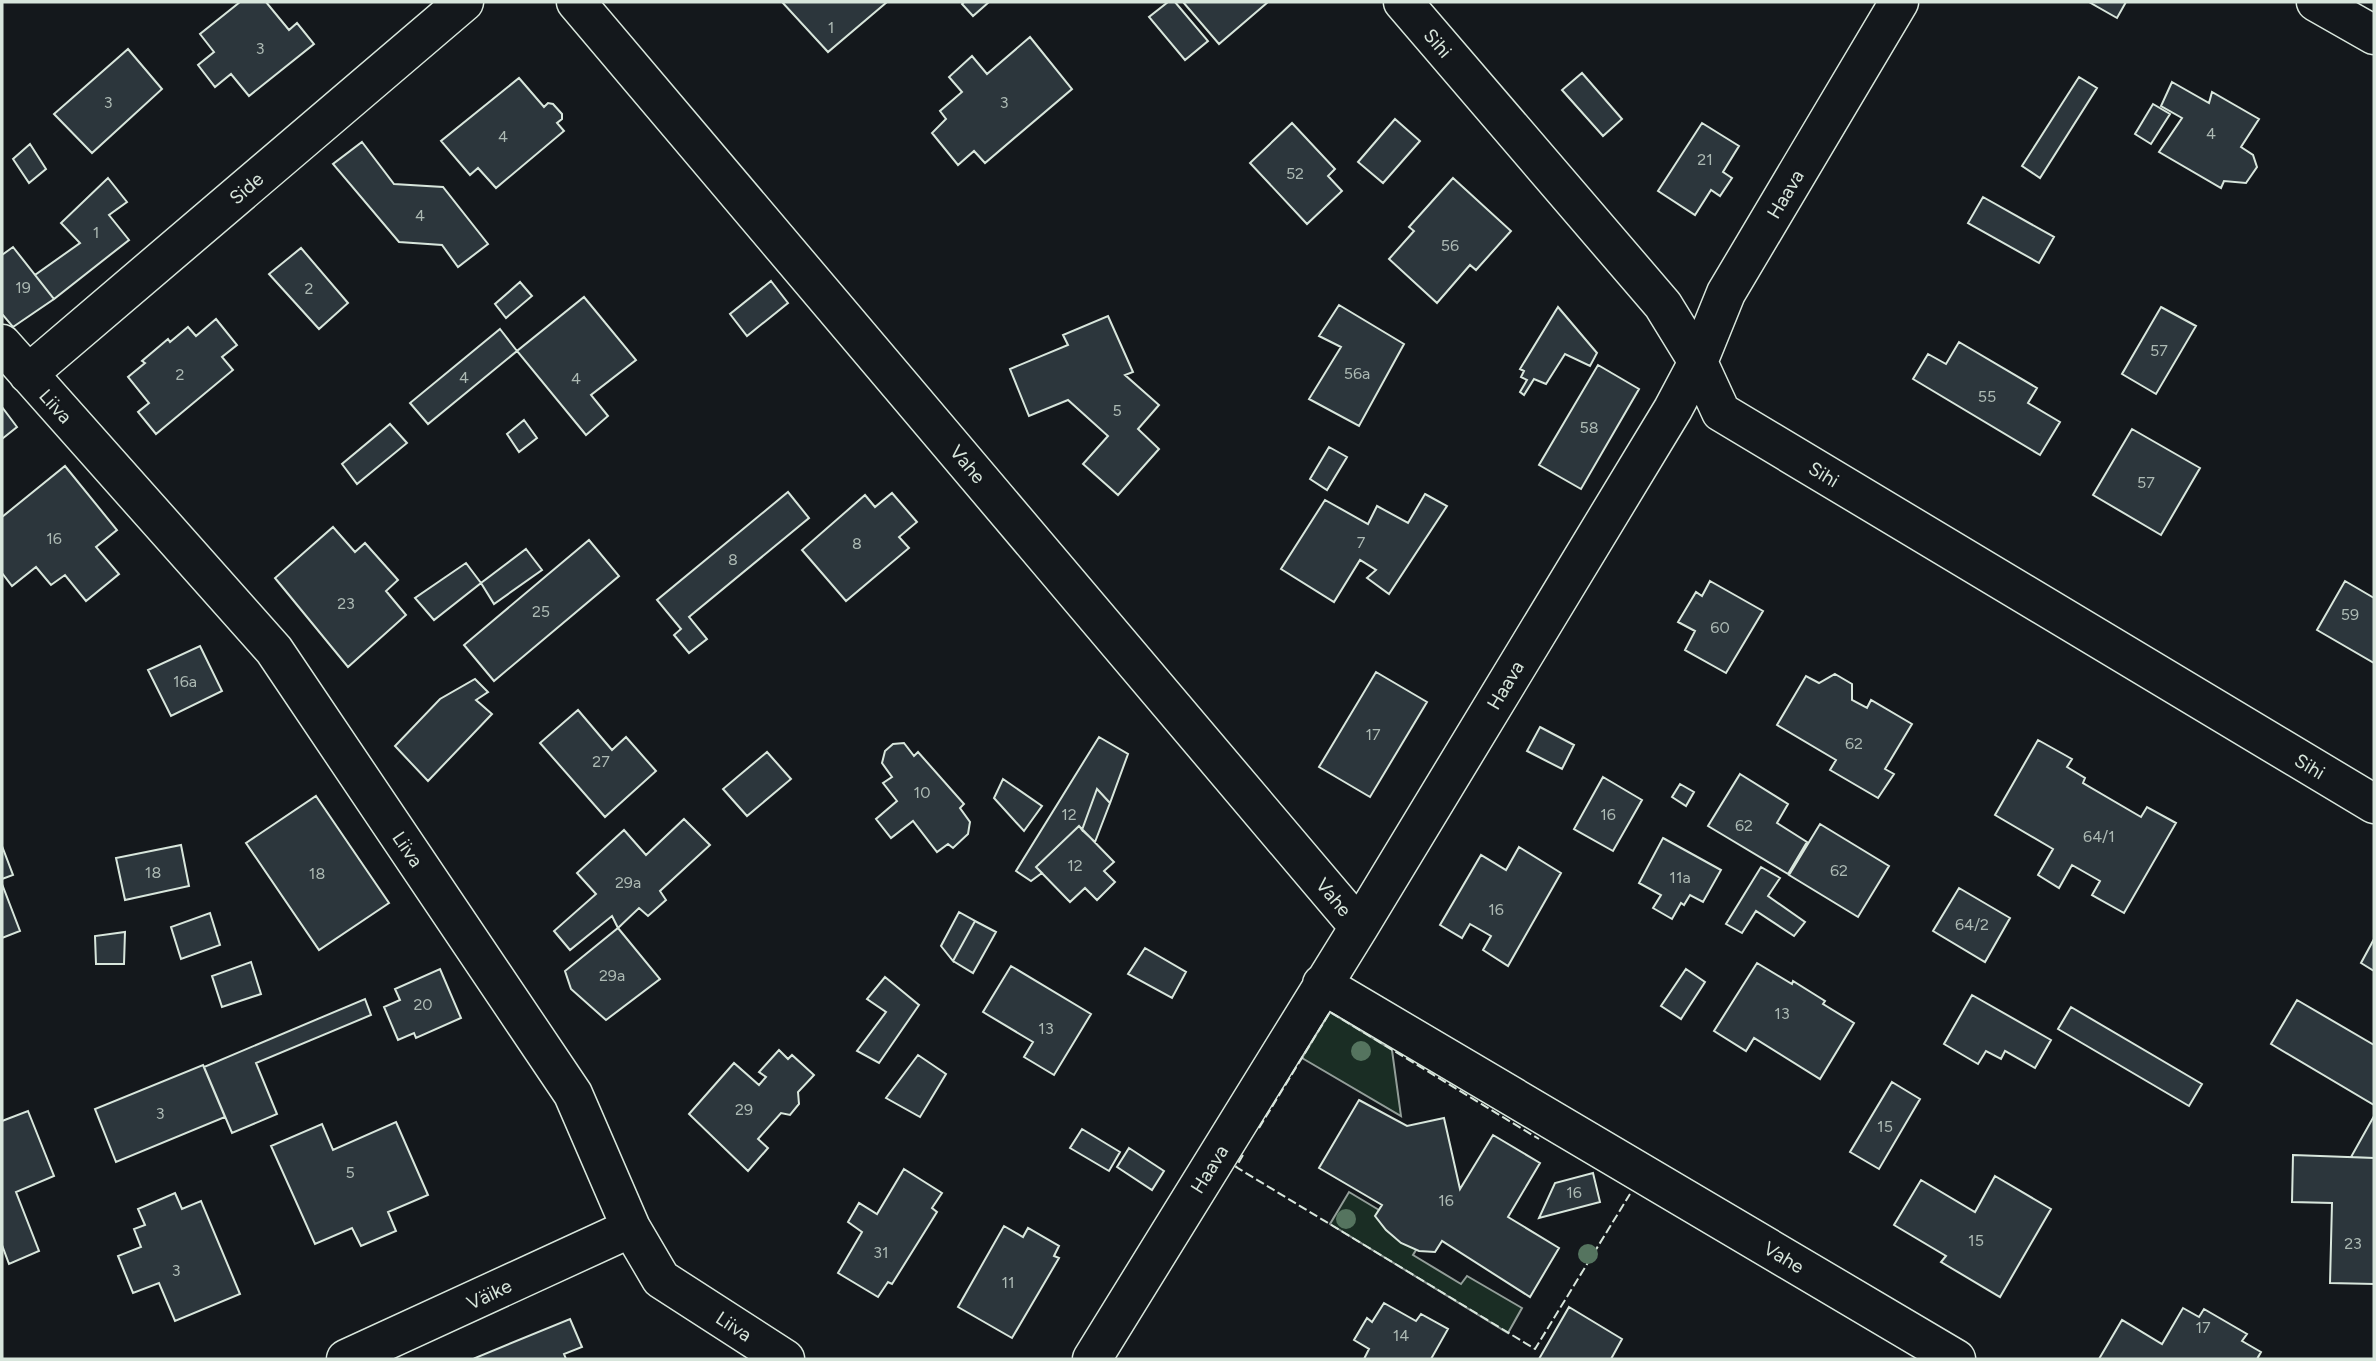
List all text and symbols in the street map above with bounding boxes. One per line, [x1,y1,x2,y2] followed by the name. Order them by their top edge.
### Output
[828,18,834,37] house number: 1
[1419,24,1457,63] street label: Sihi
[256,39,264,58] house number: 3
[104,93,112,112] house number: 3
[1000,93,1008,112] house number: 3
[2206,124,2216,143] house number: 4
[498,127,508,146] house number: 4
[1697,150,1713,169] house number: 21
[1286,164,1304,183] house number: 52
[1762,166,1809,223] street label: Haava
[225,167,268,209] street label: Side
[415,206,425,225] house number: 4
[93,223,99,242] house number: 1
[1441,236,1459,255] house number: 56
[15,278,31,297] house number: 19
[305,279,313,298] house number: 2
[2150,341,2168,360] house number: 57
[1344,364,1370,383] house number: 56a
[176,365,184,384] house number: 2
[459,368,469,387] house number: 4
[571,369,581,388] house number: 4
[34,385,77,428] street label: Liiva
[1978,387,1996,406] house number: 55
[1112,401,1122,420] house number: 5
[1579,418,1599,437] house number: 58
[945,440,990,488] street label: Vahe
[1804,457,1843,492] street label: Sihi
[2137,473,2155,492] house number: 57
[46,529,62,548] house number: 16
[1357,533,1366,552] house number: 7
[852,534,862,553] house number: 8
[728,550,738,569] house number: 8
[337,594,355,613] house number: 23
[532,602,550,621] house number: 25
[2341,605,2359,624] house number: 59
[1710,618,1730,637] house number: 60
[1482,657,1529,714] street label: Haava
[173,672,197,691] house number: 16a
[1365,725,1381,744] house number: 17
[1845,734,1863,753] house number: 62
[2290,749,2329,784] street label: Sihi
[592,752,610,771] house number: 27
[914,783,930,802] house number: 10
[1061,805,1077,824] house number: 12
[1600,805,1616,824] house number: 16
[1735,816,1753,835] house number: 62
[387,827,428,871] street label: Liiva
[2083,827,2115,846] house number: 64/1
[1067,856,1083,875] house number: 12
[1830,861,1848,880] house number: 62
[145,863,161,882] house number: 18
[309,864,325,883] house number: 18
[1669,868,1691,887] house number: 11a
[615,873,641,892] house number: 29a
[1311,873,1356,921] street label: Vahe
[1488,900,1504,919] house number: 16
[1955,915,1989,934] house number: 64/2
[599,966,625,985] house number: 29a
[413,995,433,1014] house number: 20
[1774,1004,1790,1023] house number: 13
[1038,1019,1054,1038] house number: 13
[735,1100,753,1119] house number: 29
[156,1104,164,1123] house number: 3
[1877,1117,1893,1136] house number: 15
[1186,1141,1233,1198] street label: Haava
[345,1163,355,1182] house number: 5
[1566,1183,1582,1202] house number: 16
[1438,1191,1454,1210] house number: 16
[1968,1231,1984,1250] house number: 15
[2344,1234,2362,1253] house number: 23
[1759,1236,1808,1278] street label: Vahe
[873,1243,889,1262] house number: 31
[172,1261,180,1280] house number: 3
[1001,1273,1015,1292] house number: 11
[463,1274,515,1315] street label: Väike
[712,1306,756,1346] street label: Liiva
[2195,1318,2211,1337] house number: 17
[1393,1326,1409,1345] house number: 14

